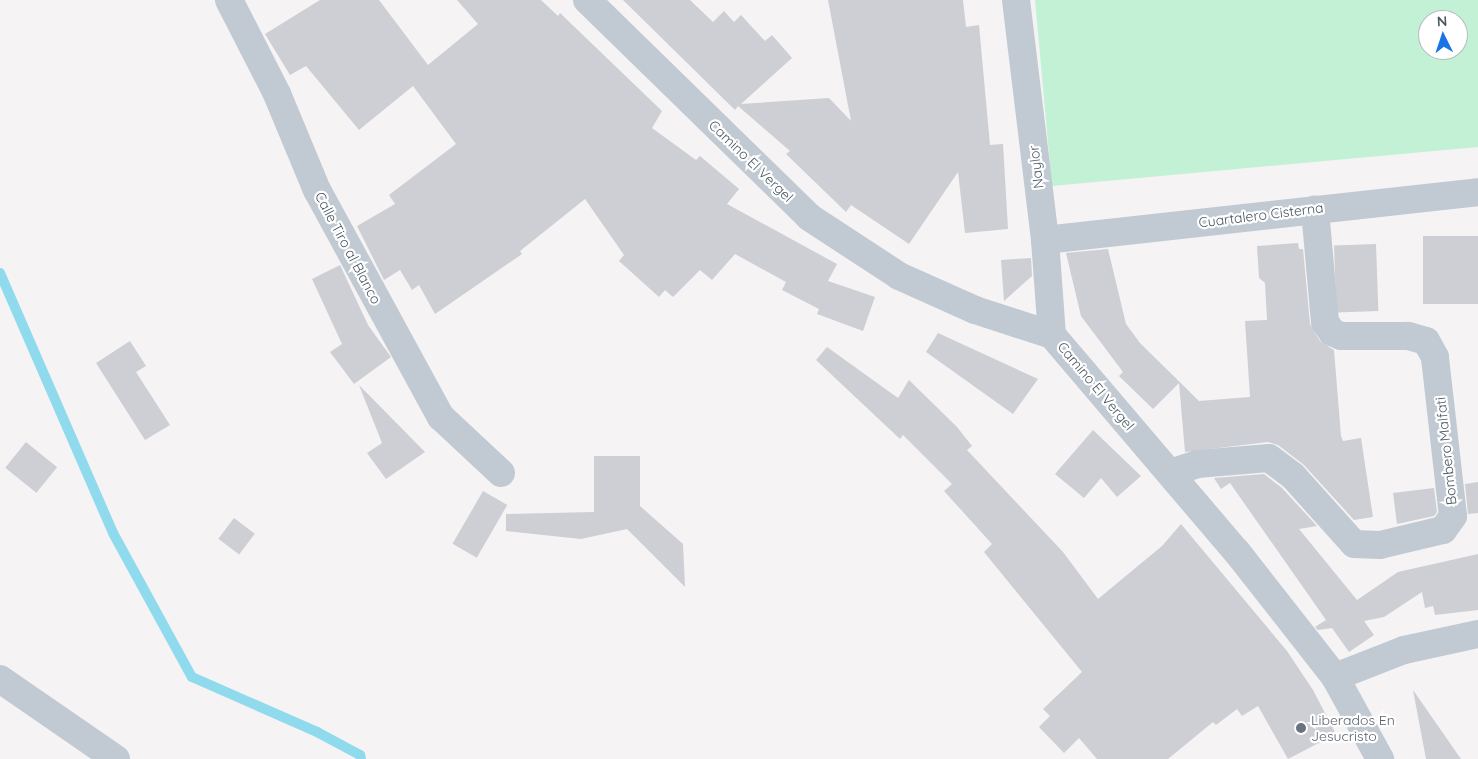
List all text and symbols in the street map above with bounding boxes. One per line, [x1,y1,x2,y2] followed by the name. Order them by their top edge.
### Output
[1418,10,1468,60] north arrow
[1436,12,1448,30] text: N
[705,117,797,205] street label: Camino El Vergel
[1025,144,1047,190] street label: Naylor
[311,189,385,307] street label: Calle Tiro al Blanco
[1198,199,1324,231] street label: Cuartalero Cisterna
[1054,338,1138,434] street label: Camino El Vergel
[1432,396,1460,506] street label: Bombero Malfati
[1311,712,1395,744] place label: Liberados En Jesucristo
[1295,722,1307,734] marker: Liberados En Jesucristo

